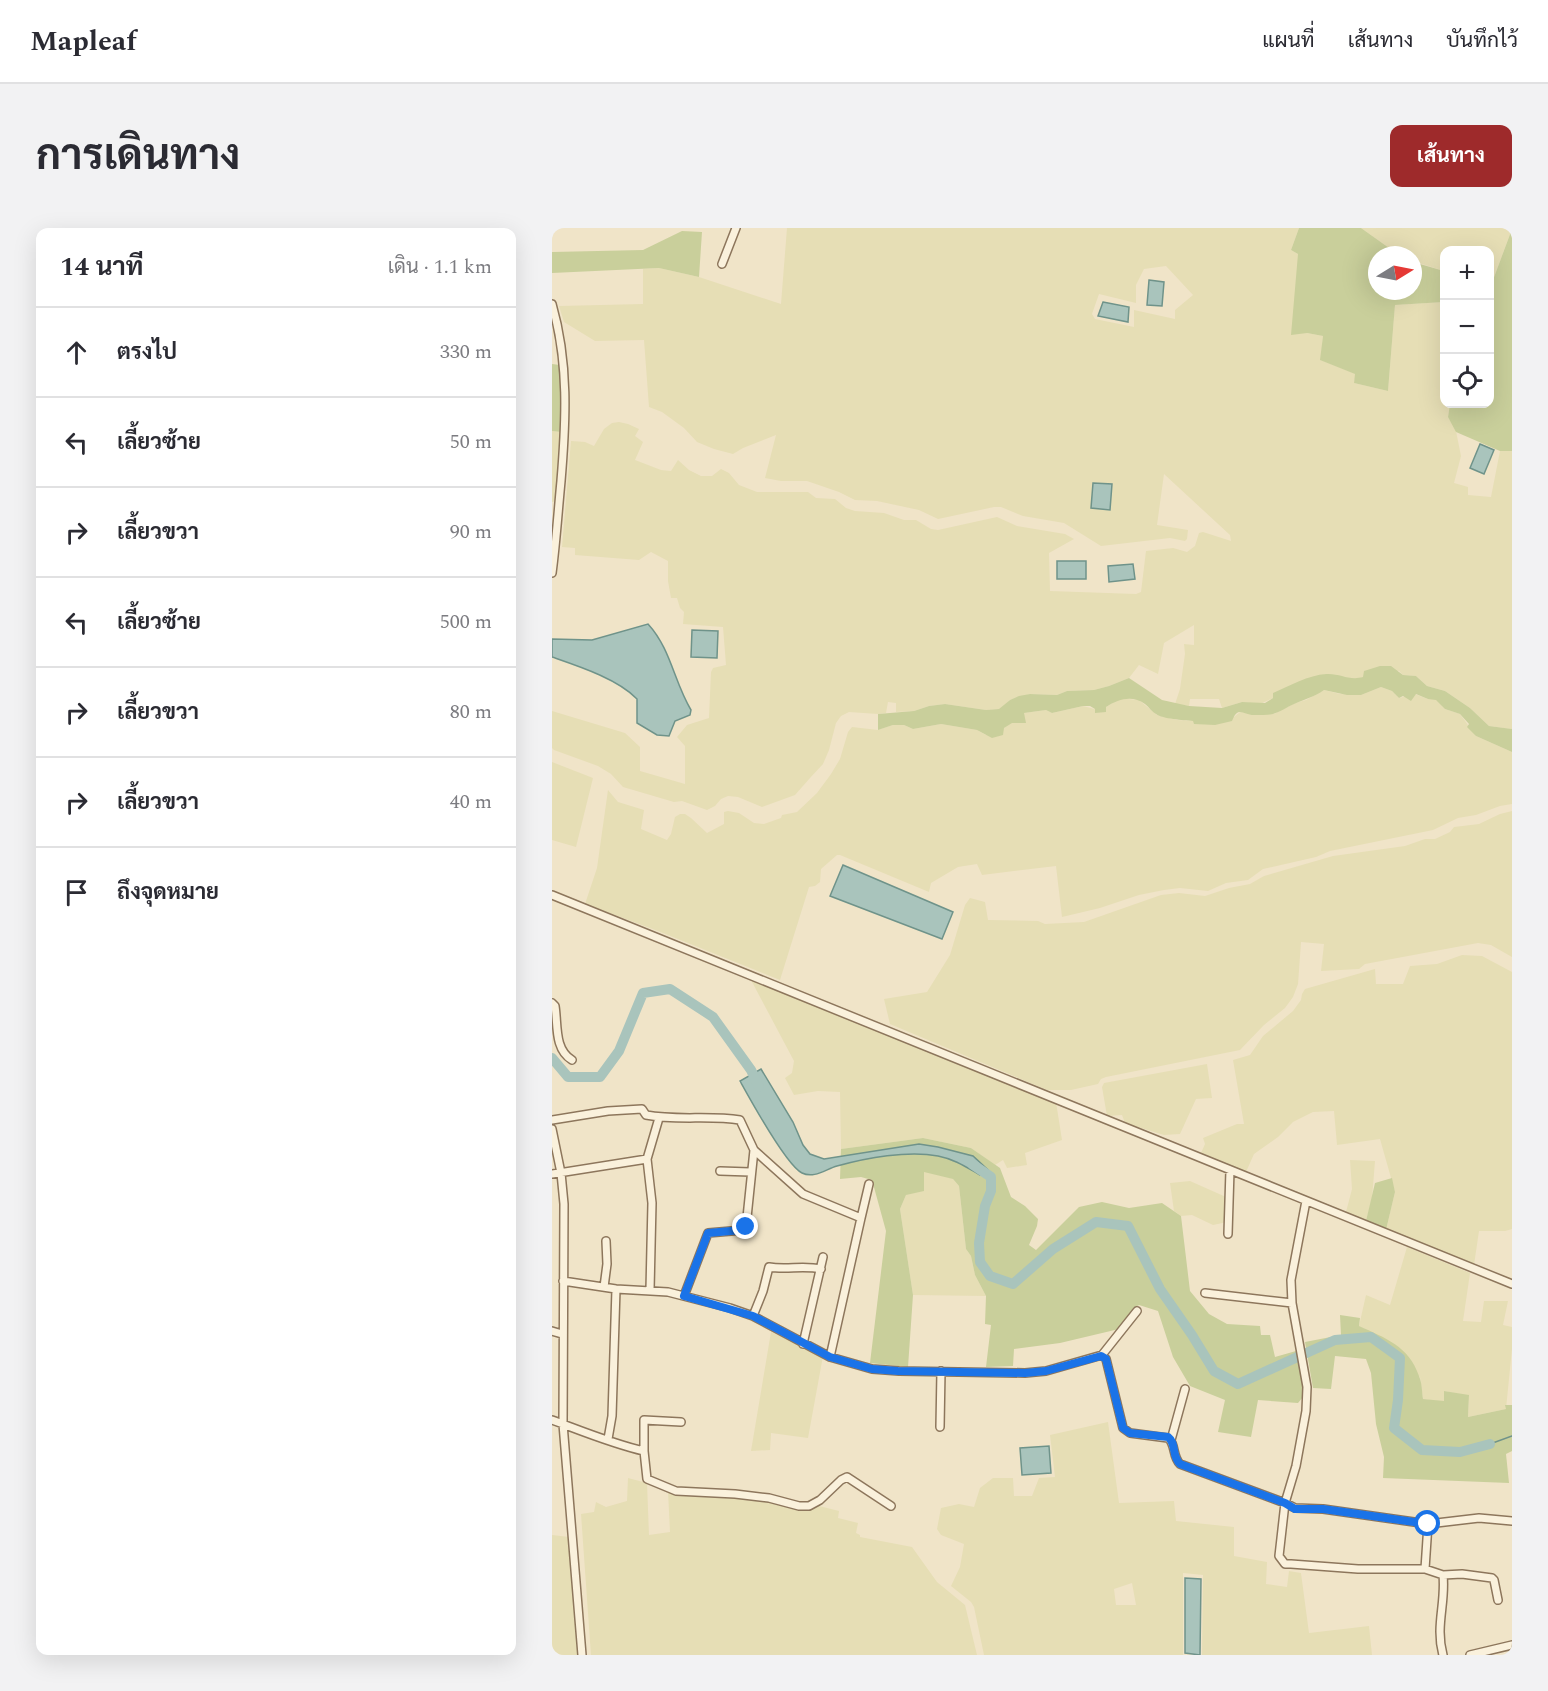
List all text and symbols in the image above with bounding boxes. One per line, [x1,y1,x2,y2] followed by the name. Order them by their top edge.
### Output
[30,20,137,63] text: Mapleaf
[1262,25,1315,57] text: แผนที่
[1348,25,1413,57] text: เส้นทาง
[1446,25,1518,57] text: บันทึกไว้
[36,125,240,188] text: การเดินทาง
[1390,125,1512,187] button: เส้นทาง
[1368,246,1422,300] north arrow
[1440,246,1494,408] map controls
[1440,246,1494,300] button: +
[60,247,143,287] text: 14 นาที
[388,252,492,282] text: เดิน · 1.1 km
[1440,300,1494,354] button: −
[60,336,93,369] icon: ahead
[117,336,177,369] text: ตรงไป
[440,337,492,367] text: 330 m
[1440,354,1494,408] button: locate
[60,426,93,459] icon: left
[117,426,201,459] text: เลี้ยวซ้าย
[450,427,492,457] text: 50 m
[60,516,93,549] icon: right
[117,516,199,549] text: เลี้ยวขวา
[450,517,492,547] text: 90 m
[60,606,93,639] icon: left
[117,606,201,639] text: เลี้ยวซ้าย
[440,607,492,637] text: 500 m
[60,696,93,729] icon: right
[117,696,199,729] text: เลี้ยวขวา
[450,697,492,727] text: 80 m
[60,786,93,819] icon: right
[117,786,199,819] text: เลี้ยวขวา
[450,787,492,817] text: 40 m
[60,876,93,909] icon: arrive
[117,876,219,909] text: ถึงจุดหมาย
[732,1213,758,1239] route end
[1414,1510,1440,1536] route start

